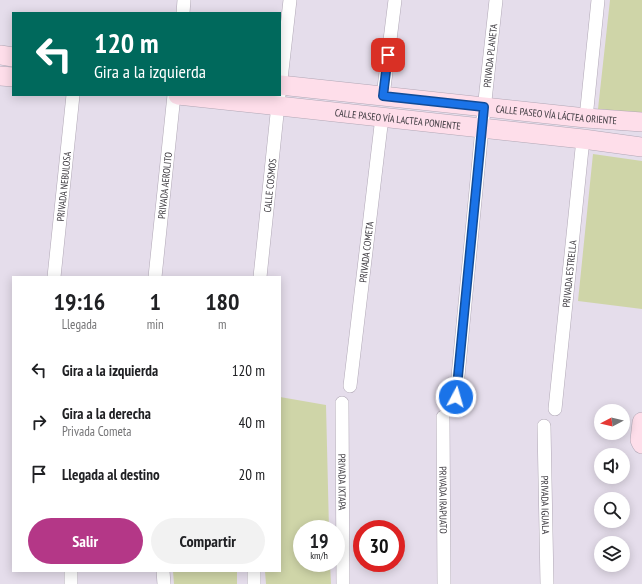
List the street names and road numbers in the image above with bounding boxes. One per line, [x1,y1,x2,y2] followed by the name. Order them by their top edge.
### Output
[480,23,500,88] street label: PRIVADA PLANETA
[495,102,617,127] street label: CALLE PASEO VÍA LÁCTEA ORIENTE
[334,106,461,132] street label: CALLE PASEO VÍA LACTEA PONIENTE
[53,151,74,222] street label: PRIVADA NEBULOSA
[155,151,175,220] street label: PRIVADA AEROLITO
[260,158,279,213] street label: CALLE COSMOS
[356,220,376,283] street label: PRIVADA COMETA
[559,239,579,308] street label: PRIVADA ESTRELLA
[336,454,349,511] street label: PRIVADA IXTAPA
[437,466,450,534] street label: PRIVADA IRAPUATO
[538,476,553,535] street label: PRIVADA IGUALA

